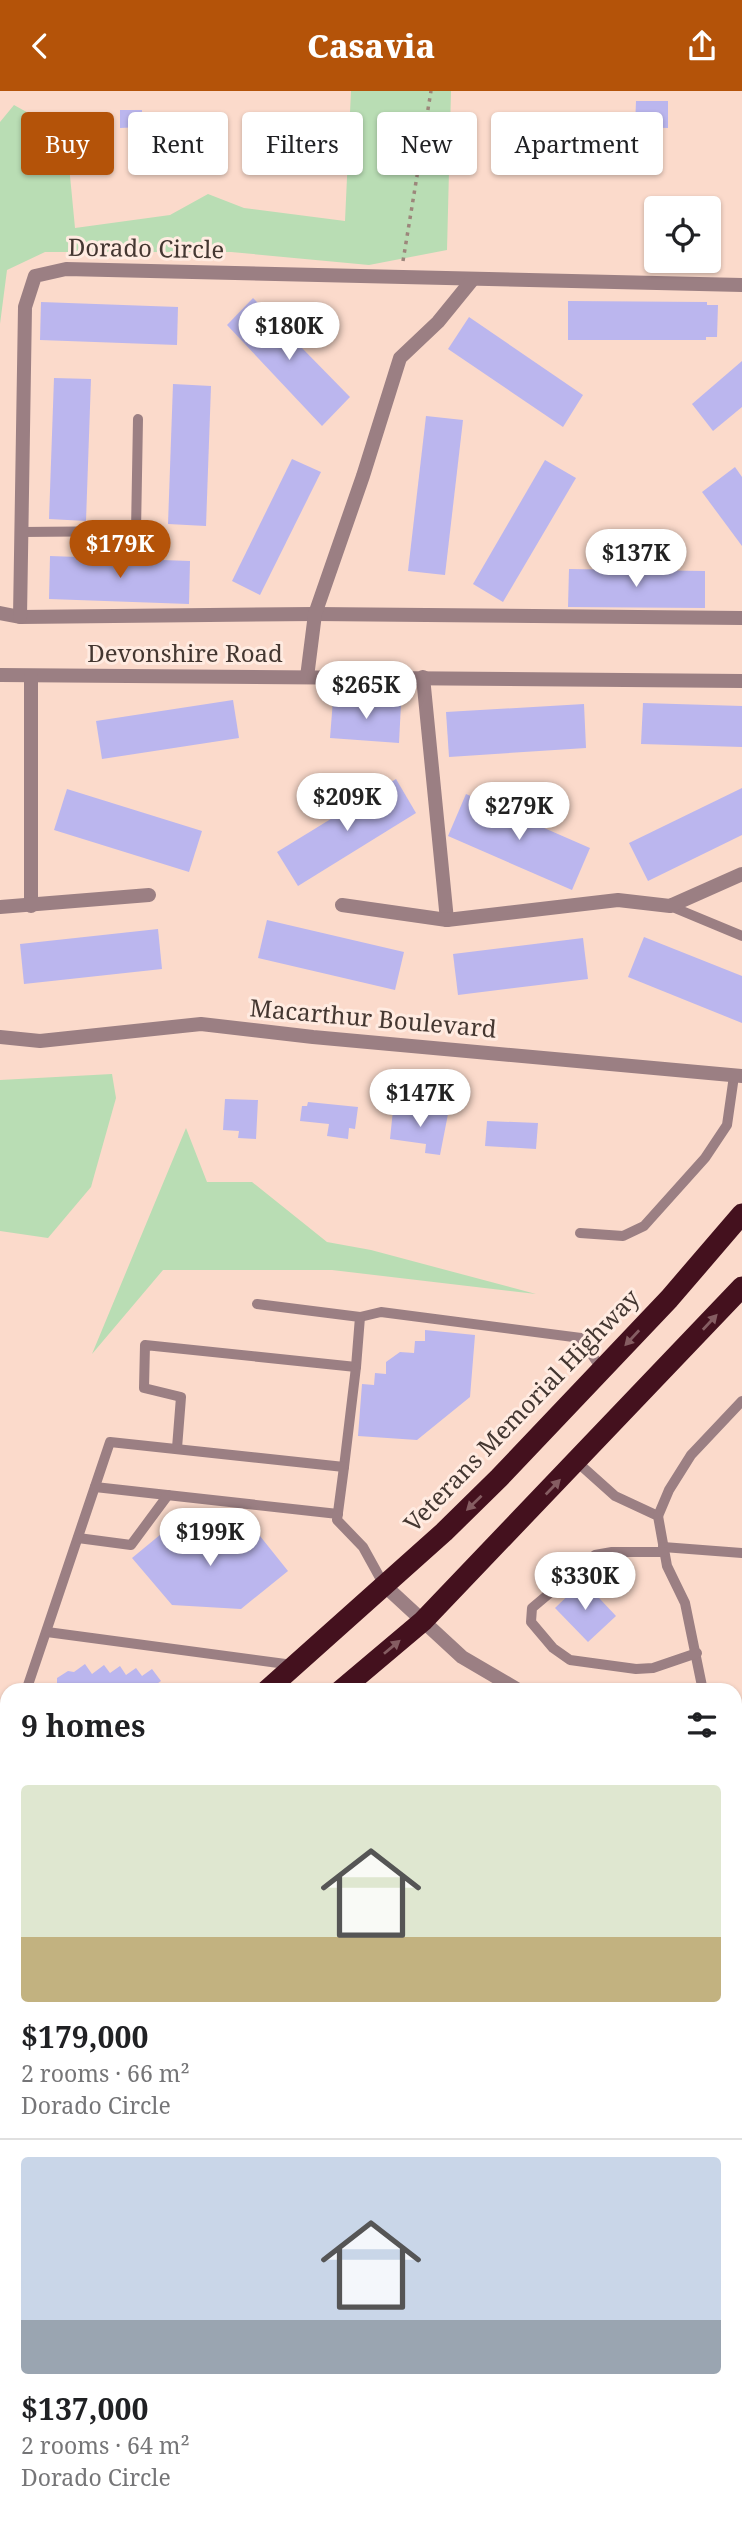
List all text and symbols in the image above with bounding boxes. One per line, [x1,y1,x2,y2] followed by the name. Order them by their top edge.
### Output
[307,24,435,67] text: Casavia
[21,27,59,65] icon: back
[683,27,721,65] icon: share
[21,112,114,175] chip: Buy
[128,112,228,175] chip: Rent
[242,112,363,175] chip: Filters
[377,112,477,175] chip: New
[491,112,663,175] chip: Apartment
[644,196,721,273] map controls
[644,196,721,273] button: locate
[68,230,224,265] street label: Dorado Circle
[240,303,338,362] pin: $180K
[255,309,323,341] text: $180K
[71,521,169,580] pin: $179K
[86,527,154,559] text: $179K
[587,529,685,589] pin: $137K
[602,536,670,568] text: $137K
[87,636,283,669] street label: Devonshire Road
[317,661,415,721] pin: $265K
[332,668,400,700] text: $265K
[298,773,396,833] pin: $209K
[313,780,381,812] text: $209K
[470,783,568,842] pin: $279K
[485,789,553,821] text: $279K
[248,990,498,1045] street label: Macarthur Boulevard
[371,1069,469,1129] pin: $147K
[386,1076,454,1108] text: $147K
[396,1281,646,1539] street label: Veterans Memorial Highway
[702,1313,718,1330] one-way arrow
[624,1329,640,1346] one-way arrow
[545,1478,562,1495] one-way arrow
[466,1494,483,1511] one-way arrow
[161,1509,259,1568] pin: $199K
[176,1515,244,1547] text: $199K
[536,1553,634,1612] pin: $330K
[551,1559,619,1591] text: $330K
[384,1640,401,1655] one-way arrow
[21,1705,145,1746] text: 9 homes
[683,1706,721,1744] icon: filters
[308,1830,434,1956] icon: home
[21,2016,148,2057] text: $179,000
[21,2057,190,2089] text: 2 rooms · 66 m²
[21,2089,171,2121] text: Dorado Circle
[308,2202,434,2328] icon: home
[21,2388,148,2429] text: $137,000
[21,2429,190,2461] text: 2 rooms · 64 m²
[21,2461,171,2493] text: Dorado Circle

